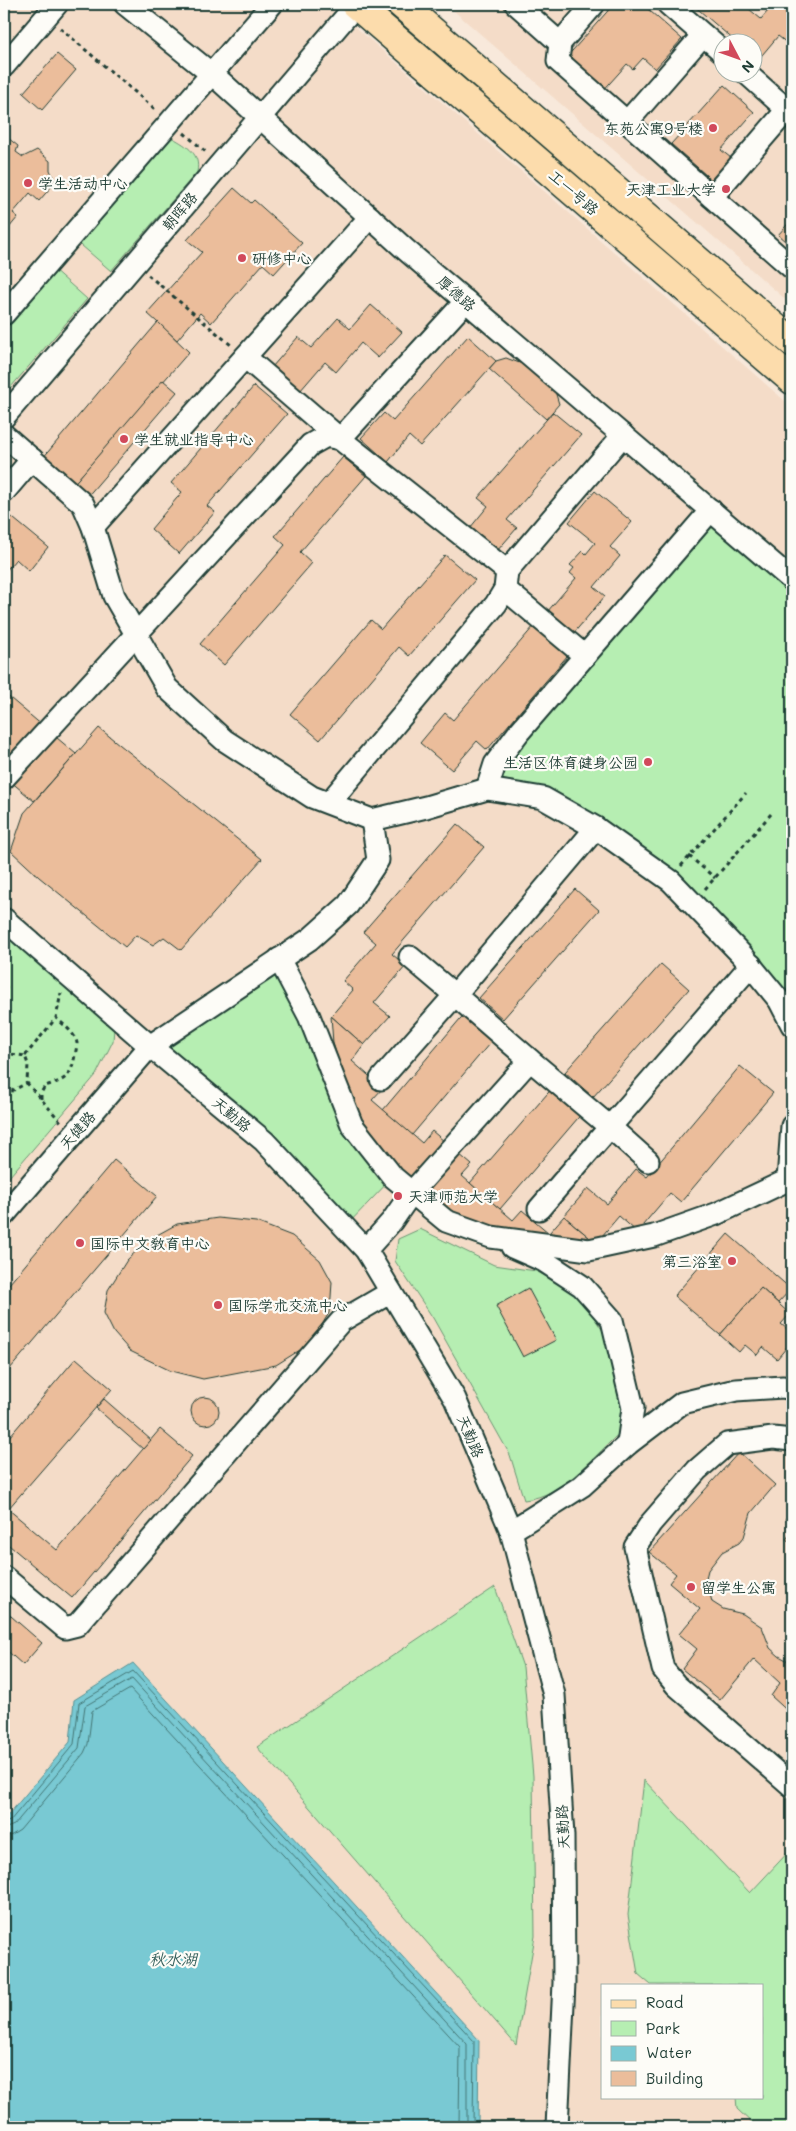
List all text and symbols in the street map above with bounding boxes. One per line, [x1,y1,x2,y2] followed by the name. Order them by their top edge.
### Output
[714,32,764,82] north arrow
[738,57,759,77] text: N
[604,118,703,138] place label: 东苑公寓9号楼
[707,122,719,134] marker: 东苑公寓9号楼
[545,165,603,219] street label: 工一号路
[38,173,128,193] place label: 学生活动中心
[22,177,34,189] marker: 学生活动中心
[626,179,716,199] place label: 天津工业大学
[720,183,732,195] marker: 天津工业大学
[157,187,201,235] street label: 朝晖路
[252,248,312,268] place label: 研修中心
[236,252,248,264] marker: 研修中心
[433,271,481,315] street label: 厚德路
[134,429,254,449] place label: 学生就业指导中心
[118,433,130,445] marker: 学生就业指导中心
[503,752,638,772] place label: 生活区体育健身公园
[642,756,654,768] marker: 生活区体育健身公园
[208,1092,256,1136] street label: 天勤路
[55,1106,99,1154] street label: 天健路
[408,1186,498,1206] place label: 天津师范大学
[392,1190,404,1202] marker: 天津师范大学
[90,1233,210,1253] place label: 国际中文教育中心
[74,1237,86,1249] marker: 国际中文教育中心
[662,1251,722,1271] place label: 第三浴室
[726,1255,738,1267] marker: 第三浴室
[228,1295,348,1315] place label: 国际学术交流中心
[212,1299,224,1311] marker: 国际学术交流中心
[453,1411,489,1461] street label: 天勤路
[701,1577,776,1597] place label: 留学生公寓
[685,1581,697,1593] marker: 留学生公寓
[551,1804,573,1850] street label: 天勤路
[149,1948,199,1969] water label: 秋水湖
[601,1984,764,2098] legend
[646,1992,683,2012] text: Road
[646,2018,680,2038] text: Park
[646,2042,692,2062] text: Water
[646,2068,703,2088] text: Building

